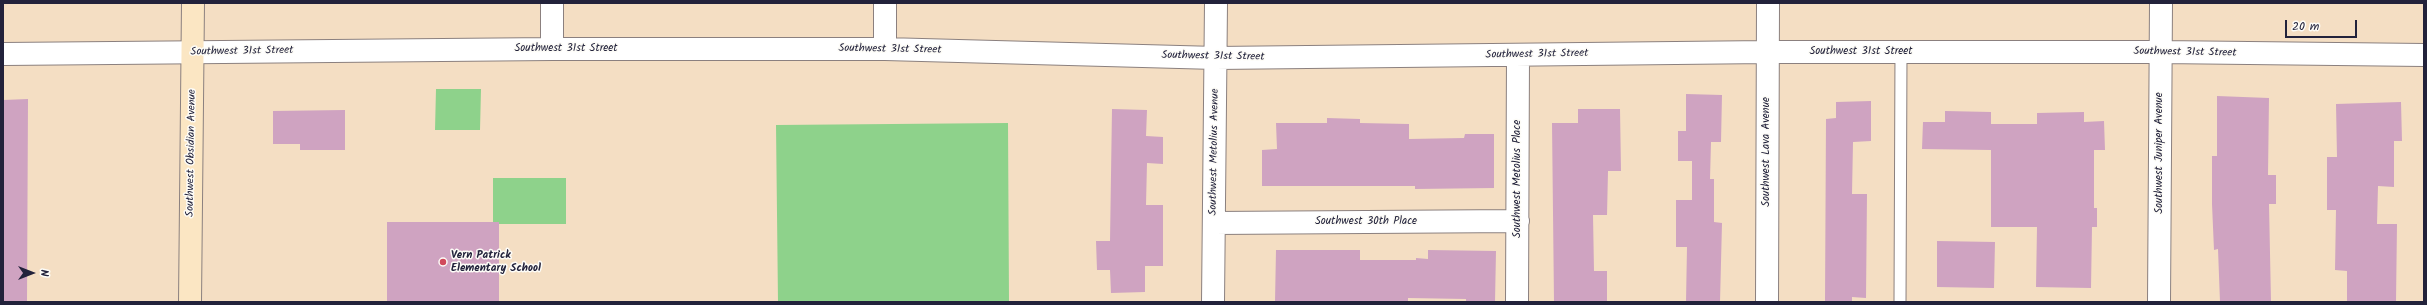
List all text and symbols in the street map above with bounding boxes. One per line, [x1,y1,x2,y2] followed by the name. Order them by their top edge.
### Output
[2287,12,2359,38] scale bar
[2292,17,2319,36] text: 20 m
[515,42,617,56] street label: Southwest 31st Street
[838,43,942,57] street label: Southwest 31st Street
[190,45,294,59] street label: Southwest 31st Street
[1810,45,1912,59] street label: Southwest 31st Street
[2133,46,2237,60] street label: Southwest 31st Street
[1485,48,1589,62] street label: Southwest 31st Street
[1161,50,1265,64] street label: Southwest 31st Street
[1207,88,1223,216] street label: Southwest Metolius Avenue
[184,89,200,217] street label: Southwest Obsidian Avenue
[2153,92,2167,214] street label: Southwest Juniper Avenue
[1760,97,1774,207] street label: Southwest Lava Avenue
[1511,120,1525,238] street label: Southwest Metolius Place
[1315,215,1417,229] street label: Southwest 30th Place
[451,249,541,275] place label: Vern Patrick Elementary School
[12,253,52,293] north arrow
[438,257,448,267] marker: Vern Patrick Elementary School
[35,270,53,276] text: N

